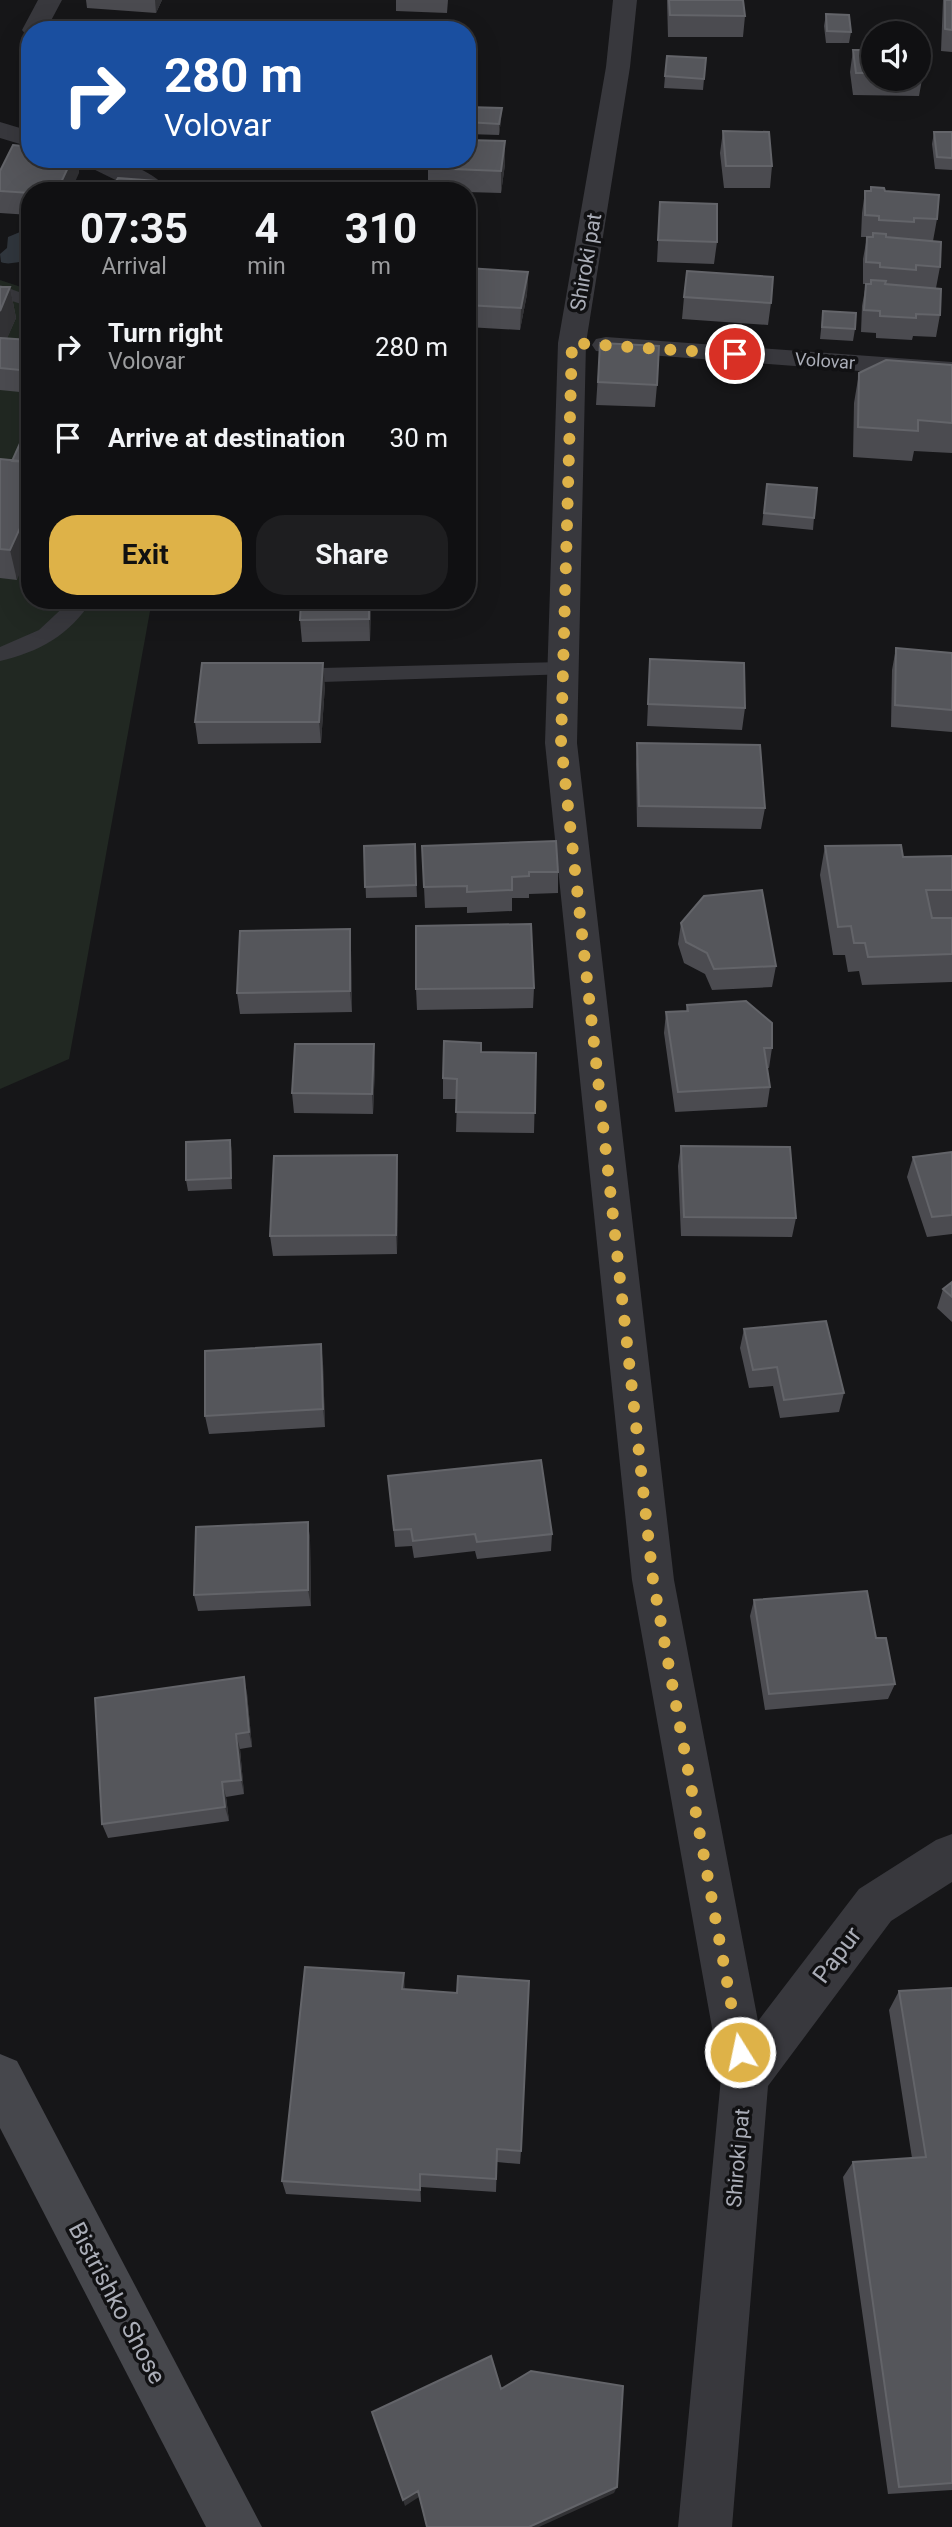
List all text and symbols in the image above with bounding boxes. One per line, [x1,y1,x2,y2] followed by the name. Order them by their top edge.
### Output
[861,21,931,91] map controls
[861,21,931,91] button: sound
[164,47,303,104] text: 280 m
[49,49,140,140] icon: right
[164,106,271,144] text: Volovar
[80,204,188,253] text: 07:35
[254,204,279,253] text: 4
[345,204,417,253] text: 310
[566,211,606,313] street label: Shiroki pat
[101,253,167,280] text: Arrival
[247,253,286,280] text: min
[371,253,391,280] text: m
[108,318,223,348] text: Turn right
[705,324,765,384] pin
[49,328,87,366] icon: right
[375,332,448,362] text: 280 m
[716,335,754,373] icon: arrive
[108,348,185,375] text: Volovar
[794,348,856,373] street label: Volovar
[49,419,87,457] icon: arrive
[108,423,345,453] text: Arrive at destination
[390,423,448,453] text: 30 m
[49,515,242,595] button: Exit
[256,515,448,595] button: Share
[807,1921,867,1989] street label: Papur
[703,2015,777,2089] position arrow
[722,2107,754,2208] street label: Shiroki pat
[63,2218,171,2388] street label: Bistrishko Shose

